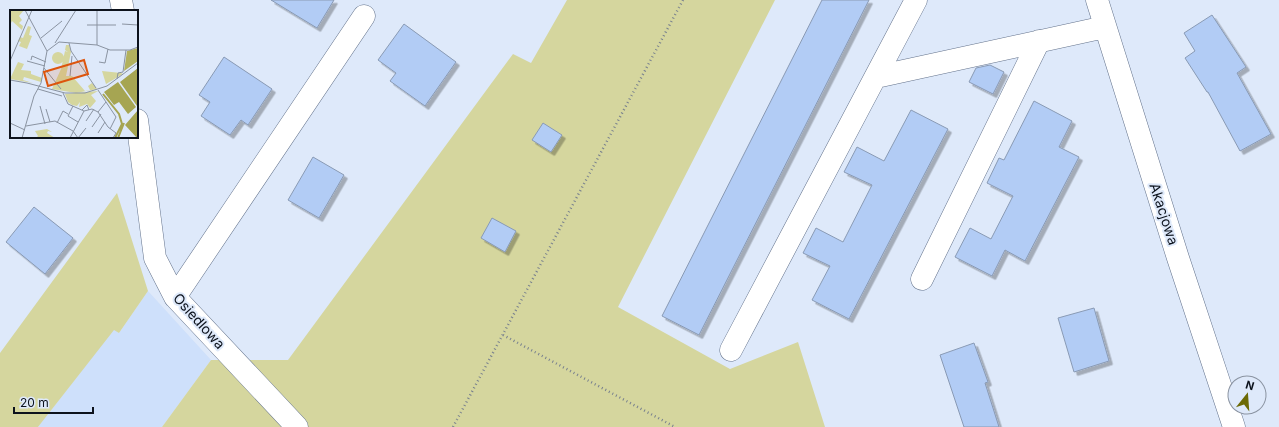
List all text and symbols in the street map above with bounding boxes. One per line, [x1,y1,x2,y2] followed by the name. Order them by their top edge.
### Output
[10,10,138,138] inset map
[1146,181,1182,247] street label: Akacjowa
[170,289,229,352] street label: Osiedlowa
[1227,375,1267,415] north arrow
[1244,378,1256,393] text: N
[14,389,93,415] scale bar
[20,395,49,410] text: 20 m

